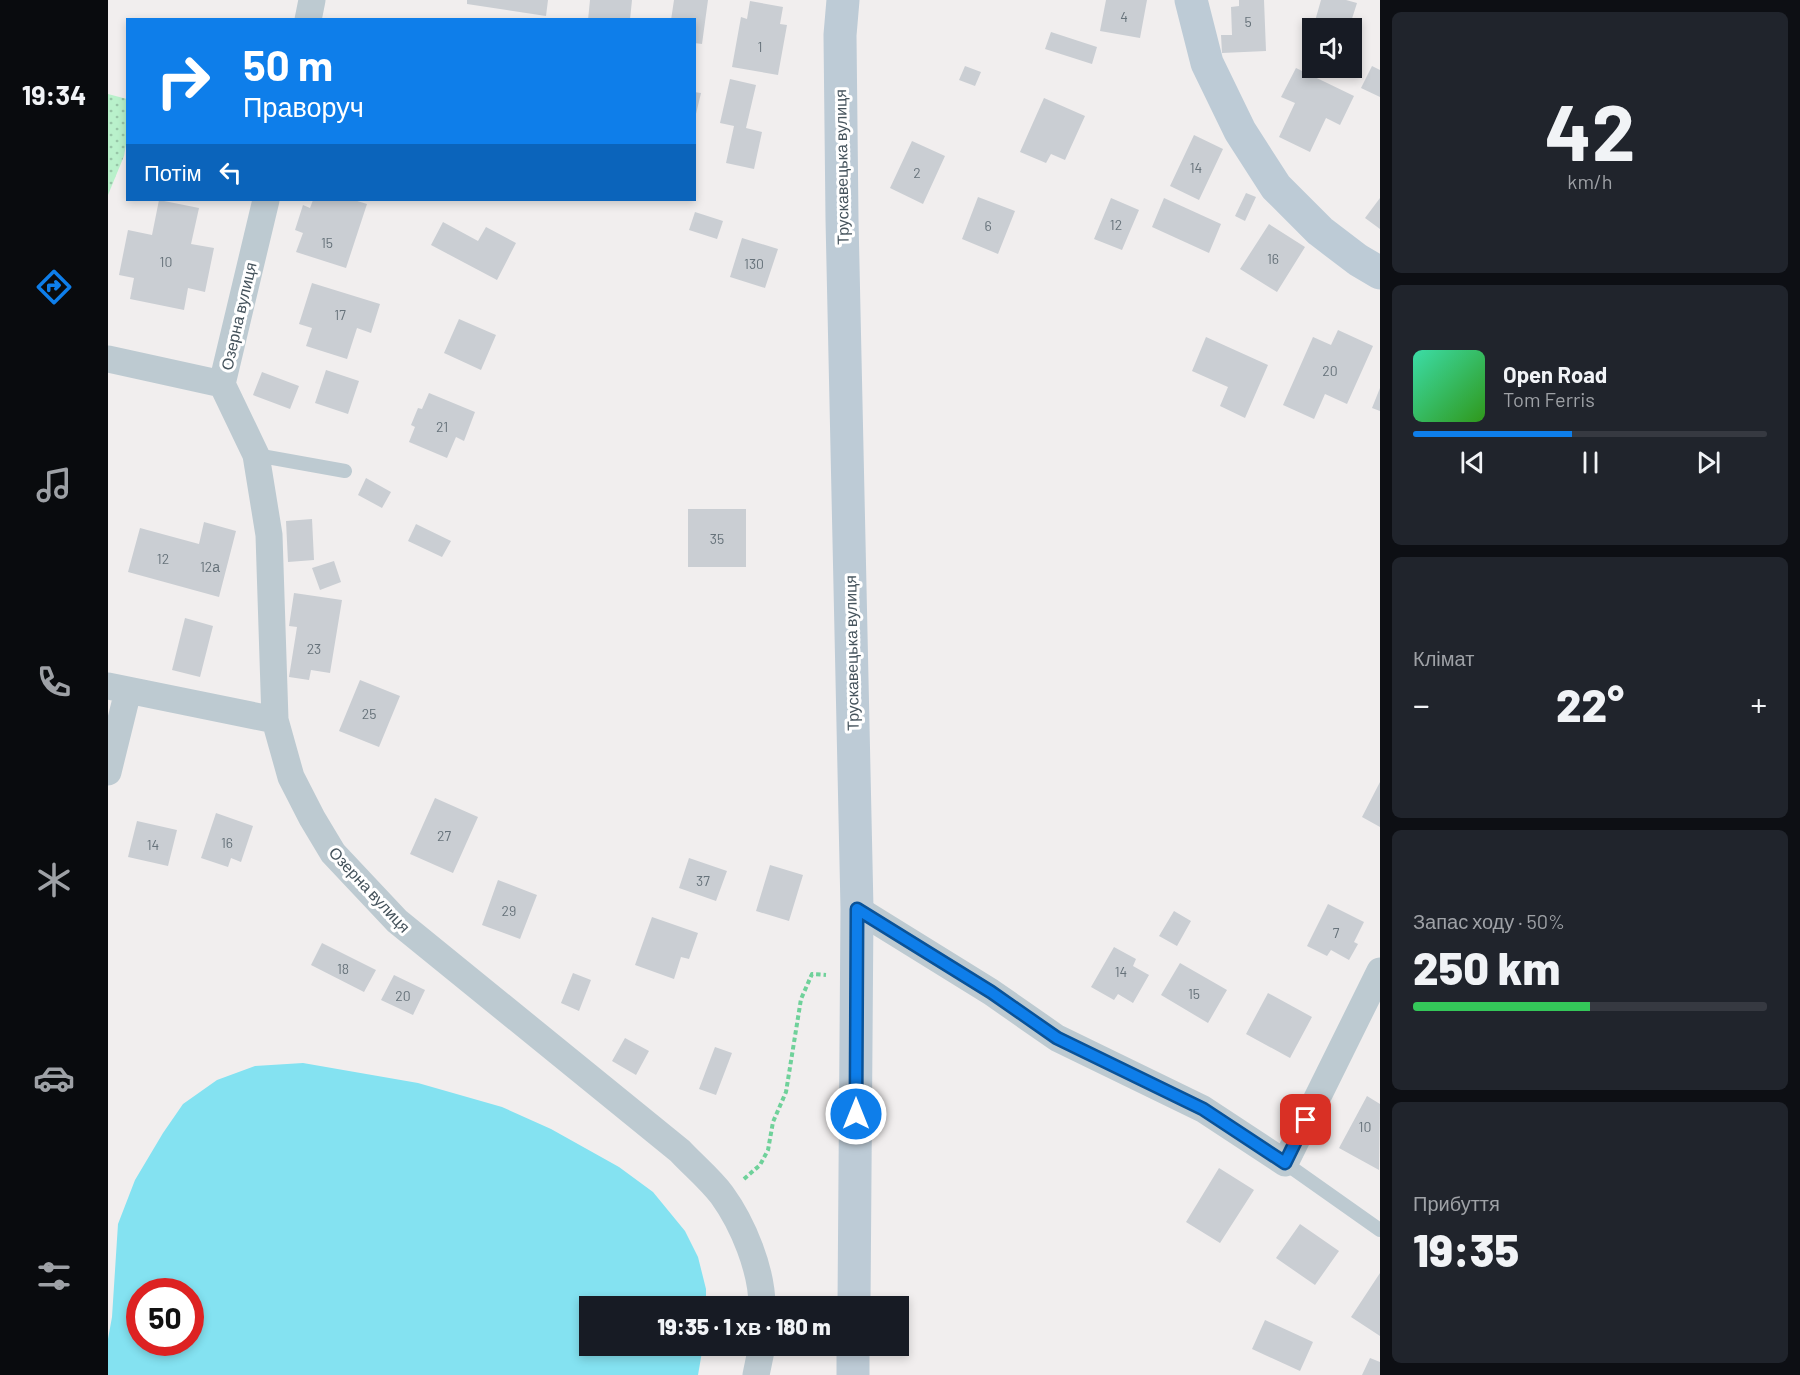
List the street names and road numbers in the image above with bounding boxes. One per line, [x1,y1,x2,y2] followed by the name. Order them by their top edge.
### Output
[830,89,852,245] street label: Трускавецька вулиця
[216,260,260,372] street label: Озерна вулиця
[840,575,862,731] street label: Трускавецька вулиця
[325,842,415,936] street label: Озерна вулиця

